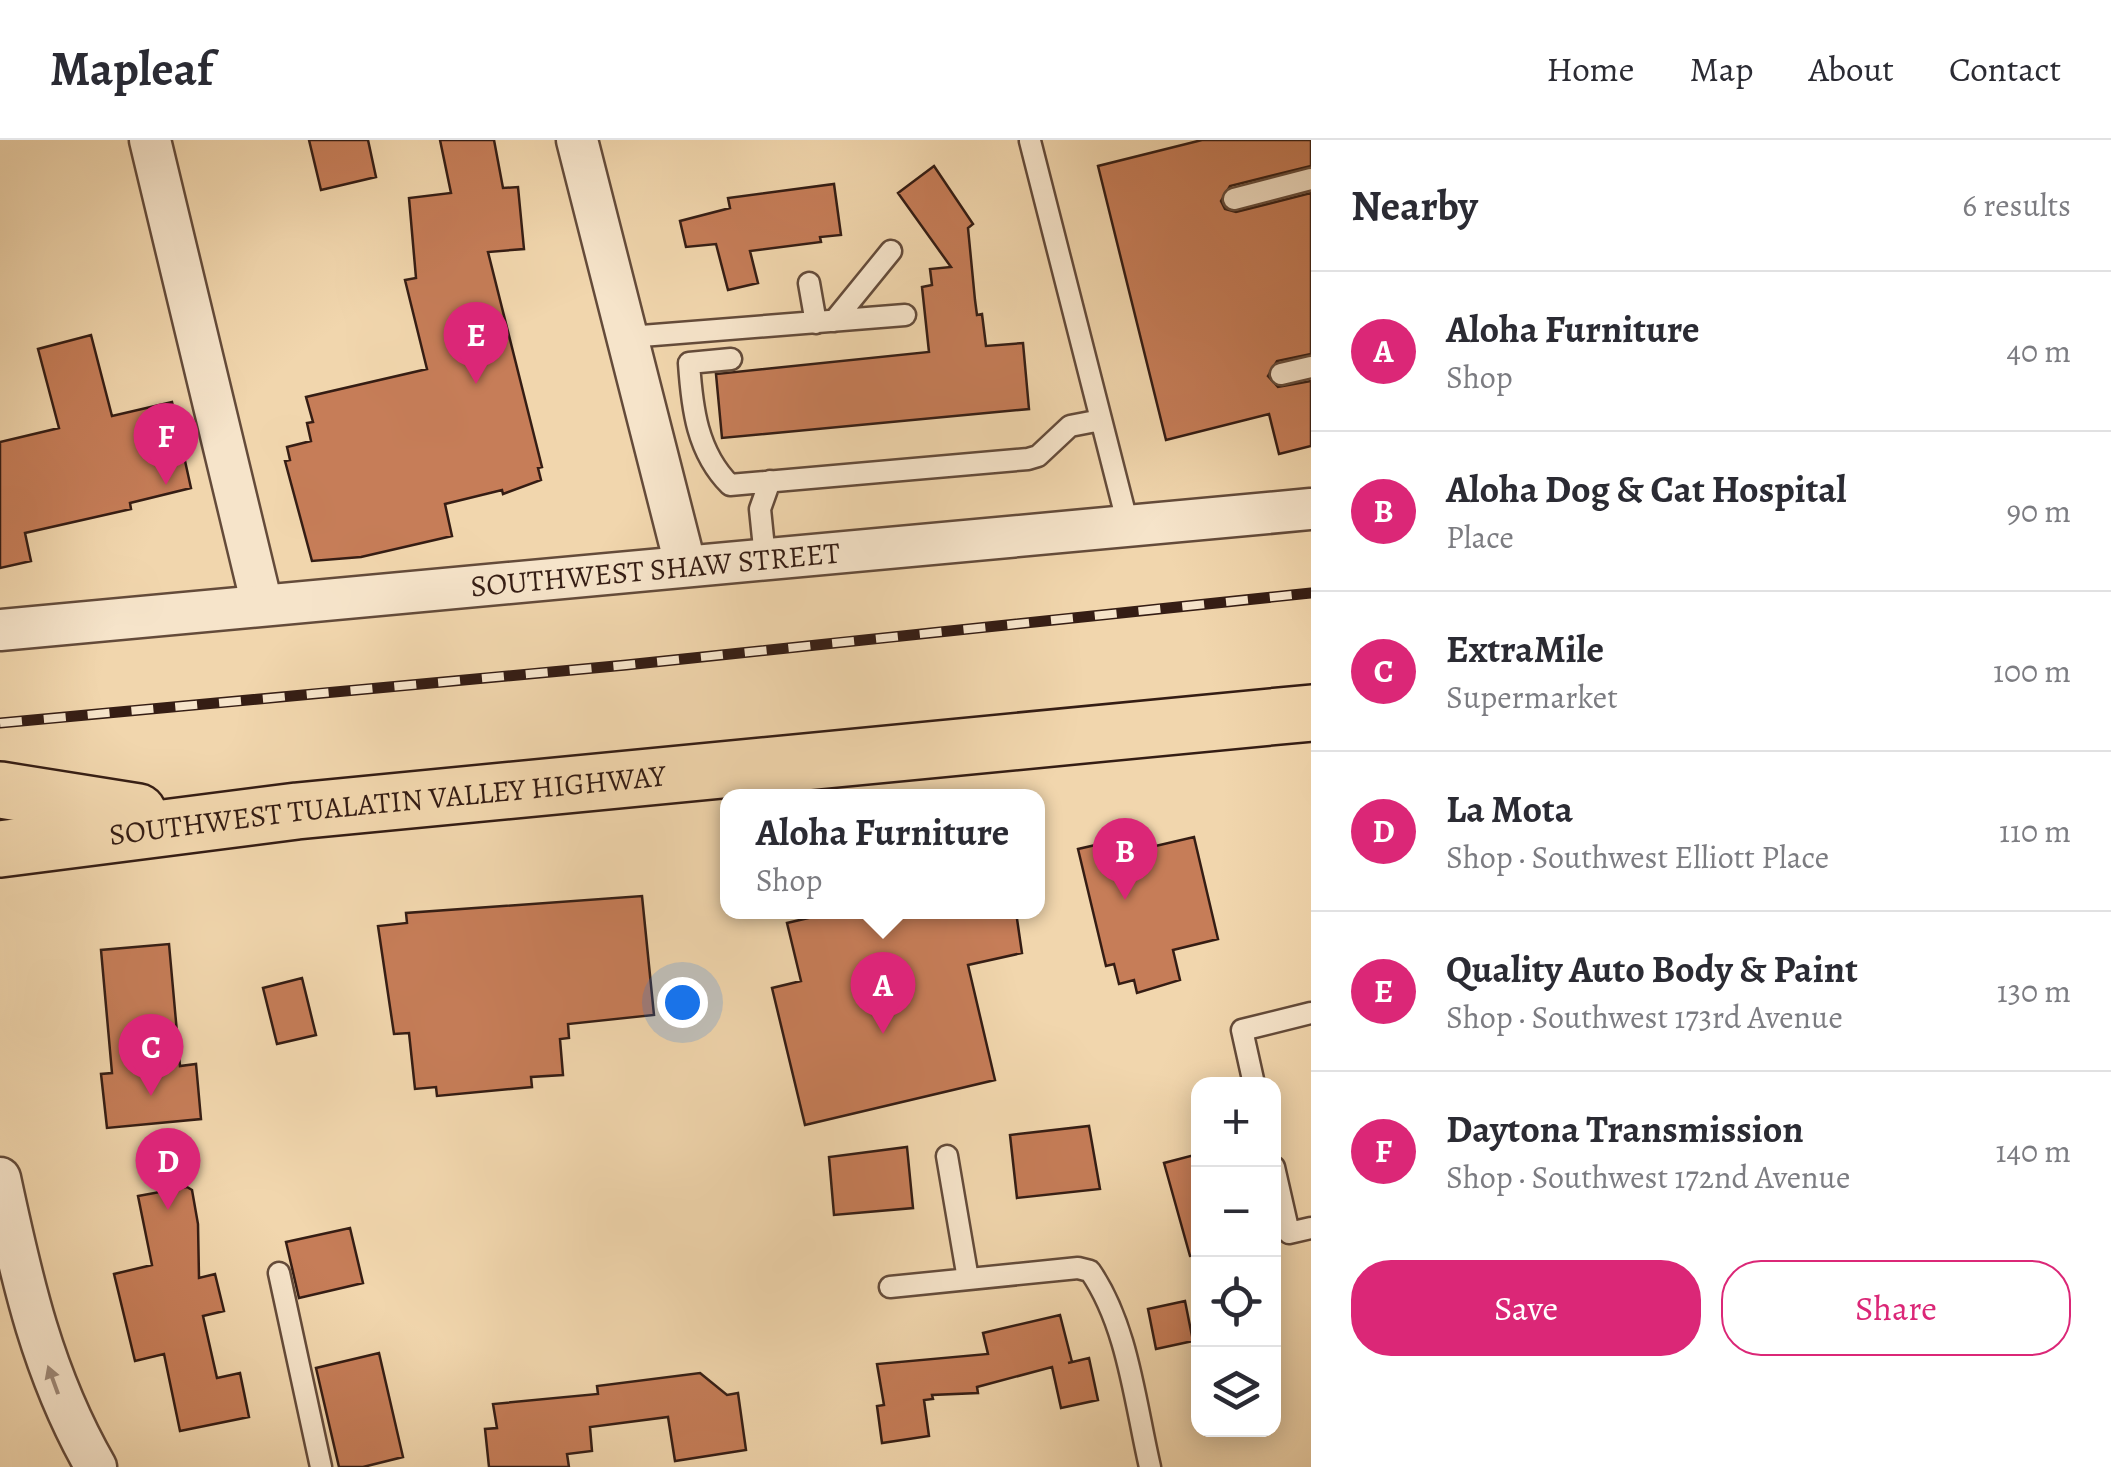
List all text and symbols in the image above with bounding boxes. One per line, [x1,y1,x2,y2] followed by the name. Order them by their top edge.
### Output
[50,36,213,102] text: Mapleaf
[1546,45,1634,93] text: Home
[1689,45,1753,93] text: Map
[1808,45,1894,93] text: About
[1949,45,2061,93] text: Contact
[1351,177,1478,234] text: Nearby
[1962,183,2071,227] text: 6 results
[444,302,508,384] pin: E
[1446,303,1700,355] text: Aloha Furniture
[1373,329,1394,373] text: A
[2006,329,2071,373] text: 40 m
[1446,355,1513,399] text: Shop
[134,402,198,485] pin: F
[1446,463,1847,515] text: Aloha Dog & Cat Hospital
[1373,489,1394,533] text: B
[2006,489,2071,533] text: 90 m
[1446,515,1514,559] text: Place
[469,533,842,606] street label: SOUTHWEST SHAW STREET
[1446,623,1604,675] text: ExtraMile
[1374,649,1393,693] text: C
[1993,649,2071,693] text: 100 m
[1446,675,1618,719] text: Supermarket
[107,755,668,855] street label: SOUTHWEST TUALATIN VALLEY HIGHWAY
[1446,783,1573,835] text: La Mota
[720,789,1045,919] popup
[756,806,1009,858] text: Aloha Furniture
[1372,809,1395,853] text: D
[1999,809,2071,853] text: 110 m
[1092,818,1158,900] pin: B
[1446,835,1829,879] text: Shop · Southwest Elliott Place
[756,858,822,902] text: Shop
[1446,943,1858,995] text: Quality Auto Body & Paint
[850,952,916,1034] pin: A
[1374,969,1393,1013] text: E
[1997,969,2071,1013] text: 130 m
[657,977,708,1028] your location
[1446,995,1843,1039] text: Shop · Southwest 173rd Avenue
[118,1014,184,1096] pin: C
[1191,1077,1281,1437] map controls
[1191,1077,1281,1167] button: +
[1446,1103,1804,1155] text: Daytona Transmission
[136,1128,200,1210] pin: D
[1375,1129,1392,1173] text: F
[1996,1129,2071,1173] text: 140 m
[1446,1155,1850,1199] text: Shop · Southwest 172nd Avenue
[1191,1167,1281,1257] button: −
[1191,1257,1281,1347] button: locate
[1351,1260,1701,1356] button: Save
[1721,1260,2071,1356] button: Share
[1191,1347,1281,1437] button: layers
[45,1364,60,1394] one-way arrow

